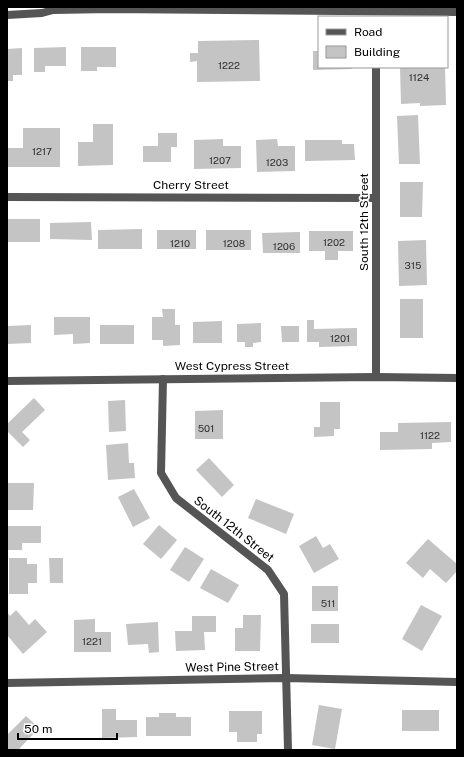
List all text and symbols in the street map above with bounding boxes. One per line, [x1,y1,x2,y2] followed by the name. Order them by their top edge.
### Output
[318,16,448,68] legend
[354,25,382,39] text: Road
[354,45,400,59] text: Building
[218,59,240,71] house number: 1222
[409,71,429,83] house number: 1124
[32,145,52,157] house number: 1217
[209,154,231,166] house number: 1207
[266,156,288,168] house number: 1203
[357,173,371,271] street label: South 12th Street
[153,178,229,192] street label: Cherry Street
[323,236,345,248] house number: 1202
[170,237,190,249] house number: 1210
[223,237,245,249] house number: 1208
[273,240,295,252] house number: 1206
[405,259,421,271] house number: 315
[330,332,350,344] house number: 1201
[175,359,290,373] street label: West Cypress Street
[198,422,214,434] house number: 501
[420,429,440,441] house number: 1122
[191,493,277,565] street label: South 12th Street
[321,597,335,609] house number: 511
[82,635,102,647] house number: 1221
[185,659,279,675] street label: West Pine Street
[18,715,117,741] scale bar
[24,722,52,736] text: 50 m

